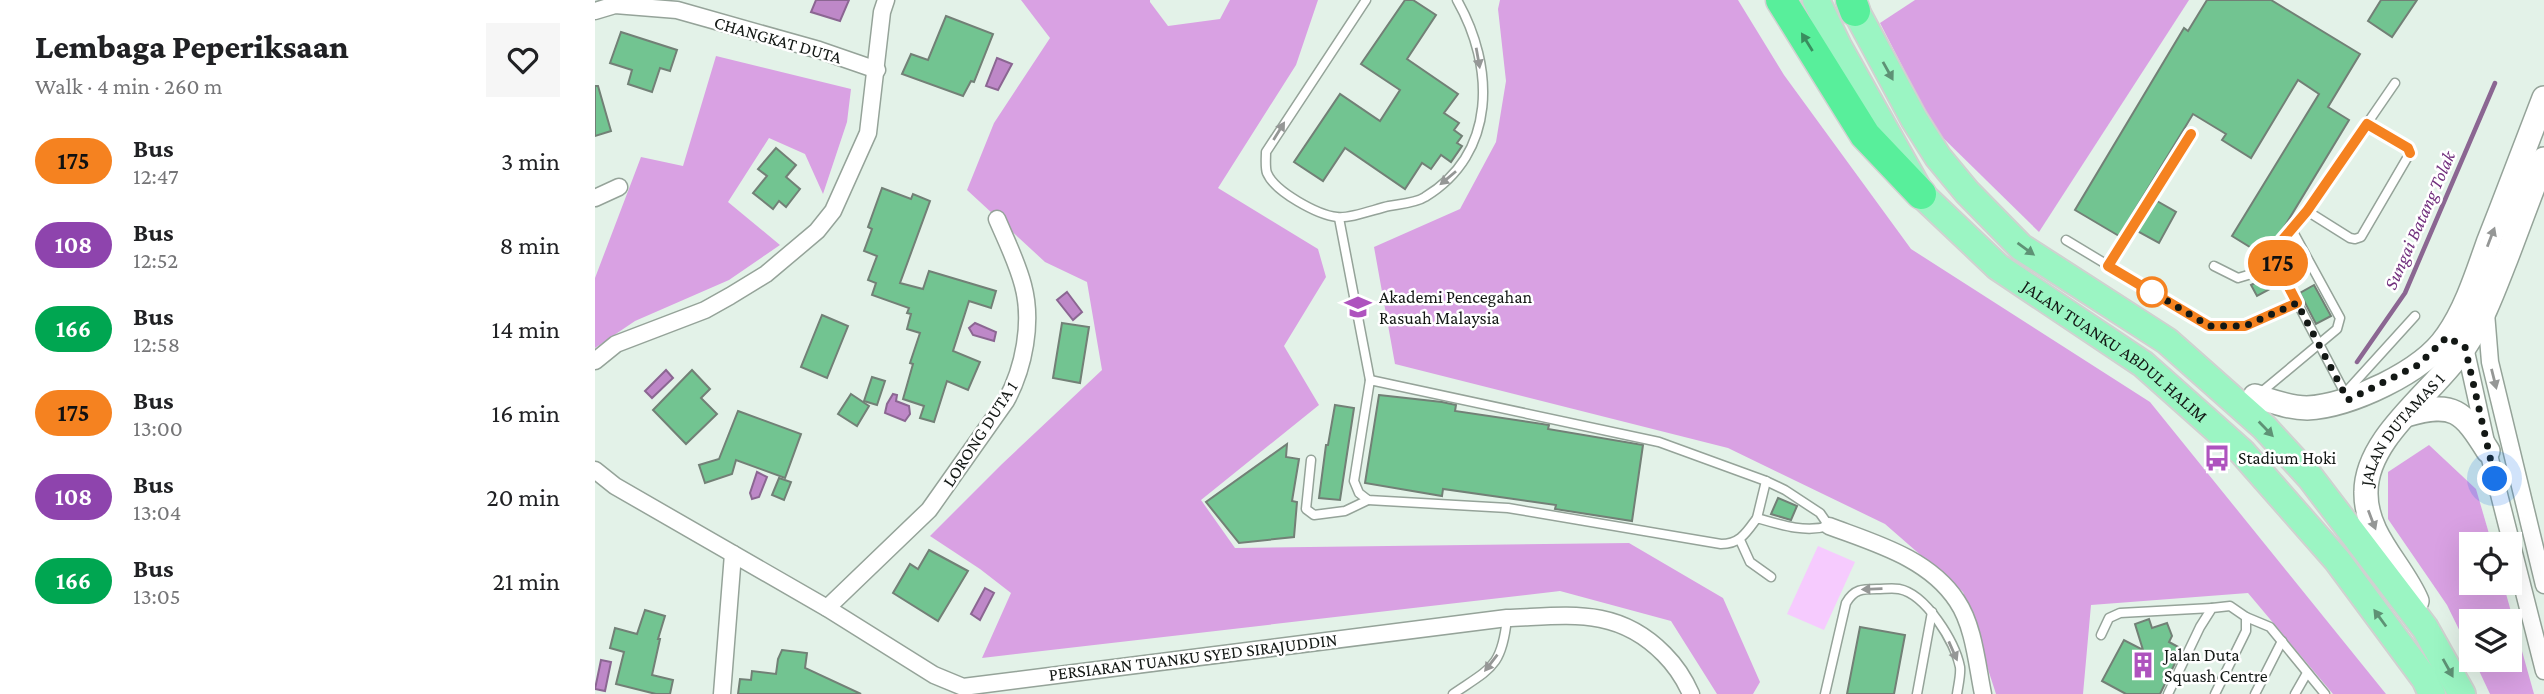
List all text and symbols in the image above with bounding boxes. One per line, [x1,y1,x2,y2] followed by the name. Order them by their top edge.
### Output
[712,12,845,68] street label: CHANGKAT DUTA
[486,23,560,97] button: heart
[35,28,349,65] text: Lembaga Peperiksaan
[1801,32,1814,52] one-way arrow
[1473,47,1484,69] one-way arrow
[1882,61,1894,81] one-way arrow
[35,73,222,99] text: Walk · 4 min · 260 m
[1273,121,1286,140] one-way arrow
[133,134,174,163] text: Bus
[57,147,90,174] text: 175
[501,147,560,176] text: 3 min
[2380,147,2460,293] water label: Sungai Batang Tolak
[133,163,179,189] text: 12:47
[1439,170,1457,186] one-way arrow
[133,218,174,247] text: Bus
[2486,226,2497,247] one-way arrow
[55,231,92,258] text: 108
[499,231,560,260] text: 8 min
[2238,240,2318,286] line badge: 175
[2017,242,2035,256] one-way arrow
[133,247,178,273] text: 12:52
[2262,249,2294,276] text: 175
[2017,275,2212,427] street label: JALAN TUANKU ABDUL HALIM
[2137,277,2167,307] unlabelled marker
[1379,287,1533,328] place label: Akademi Pencegahan Rasuah Malaysia
[1343,292,1373,322] school or university icon: Akademi Pencegahan Rasuah Malaysia
[133,302,174,331] text: Bus
[56,315,91,342] text: 166
[492,315,560,344] text: 14 min
[133,331,180,357] text: 12:58
[2489,368,2500,390] one-way arrow
[2356,369,2449,489] street label: JALAN DUTAMAS 1
[938,377,1022,491] street label: LORONG DUTA 1
[133,386,174,415] text: Bus
[57,399,90,426] text: 175
[492,399,560,428] text: 16 min
[133,415,183,441] text: 13:00
[2257,421,2274,437] one-way arrow
[2202,443,2232,473] bus stop icon: Stadium Hoki
[2238,448,2337,468] place label: Stadium Hoki
[2477,461,2512,496] your location
[133,470,174,499] text: Bus
[55,483,92,510] text: 108
[486,483,560,512] text: 20 min
[133,499,182,525] text: 13:04
[2367,509,2378,530] one-way arrow
[2459,532,2522,672] map controls
[2459,532,2522,595] button: locate
[133,554,174,583] text: Bus
[56,567,91,594] text: 166
[492,567,560,596] text: 21 min
[133,583,181,609] text: 13:05
[1861,584,1883,595] one-way arrow
[2373,609,2387,627] one-way arrow
[2459,609,2522,672] button: layers
[1048,629,1339,685] street label: PERSIARAN TUANKU SYED SIRAJUDDIN
[1947,641,1959,661] one-way arrow
[2162,645,2268,686] place label: Jalan Duta Squash Centre
[2128,650,2158,680] building icon: Jalan Duta Squash Centre
[1484,654,1499,672] one-way arrow
[2442,659,2454,678] one-way arrow

